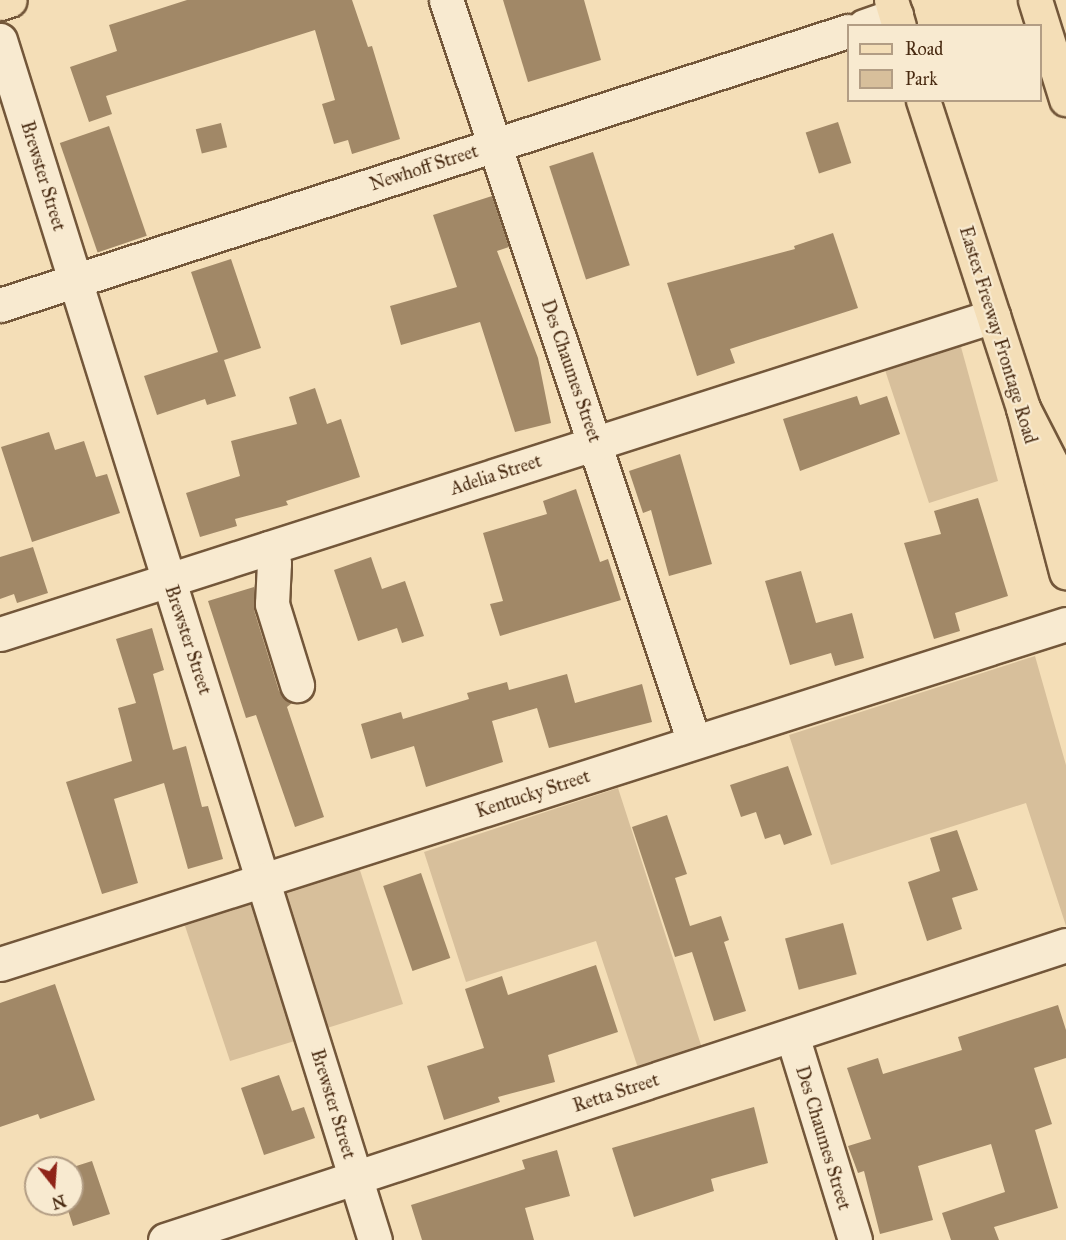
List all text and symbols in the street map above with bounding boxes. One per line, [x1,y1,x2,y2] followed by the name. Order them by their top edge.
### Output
[847,24,1042,102] legend
[905,38,943,60] text: Road
[905,68,938,90] text: Park
[16,119,70,233] street label: Brewster Street
[367,140,481,196] street label: Newhoff Street
[955,224,1041,446] street label: Eastex Freeway Frontage Road
[536,297,606,445] street label: Des Chaumes Street
[448,450,544,500] street label: Adelia Street
[160,583,216,697] street label: Brewster Street
[473,765,593,823] street label: Kentucky Street
[306,1047,360,1161] street label: Brewster Street
[791,1063,855,1213] street label: Des Chaumes Street
[570,1069,662,1117] street label: Retta Street
[24,1156,84,1216] north arrow
[50,1191,68,1213] text: N

